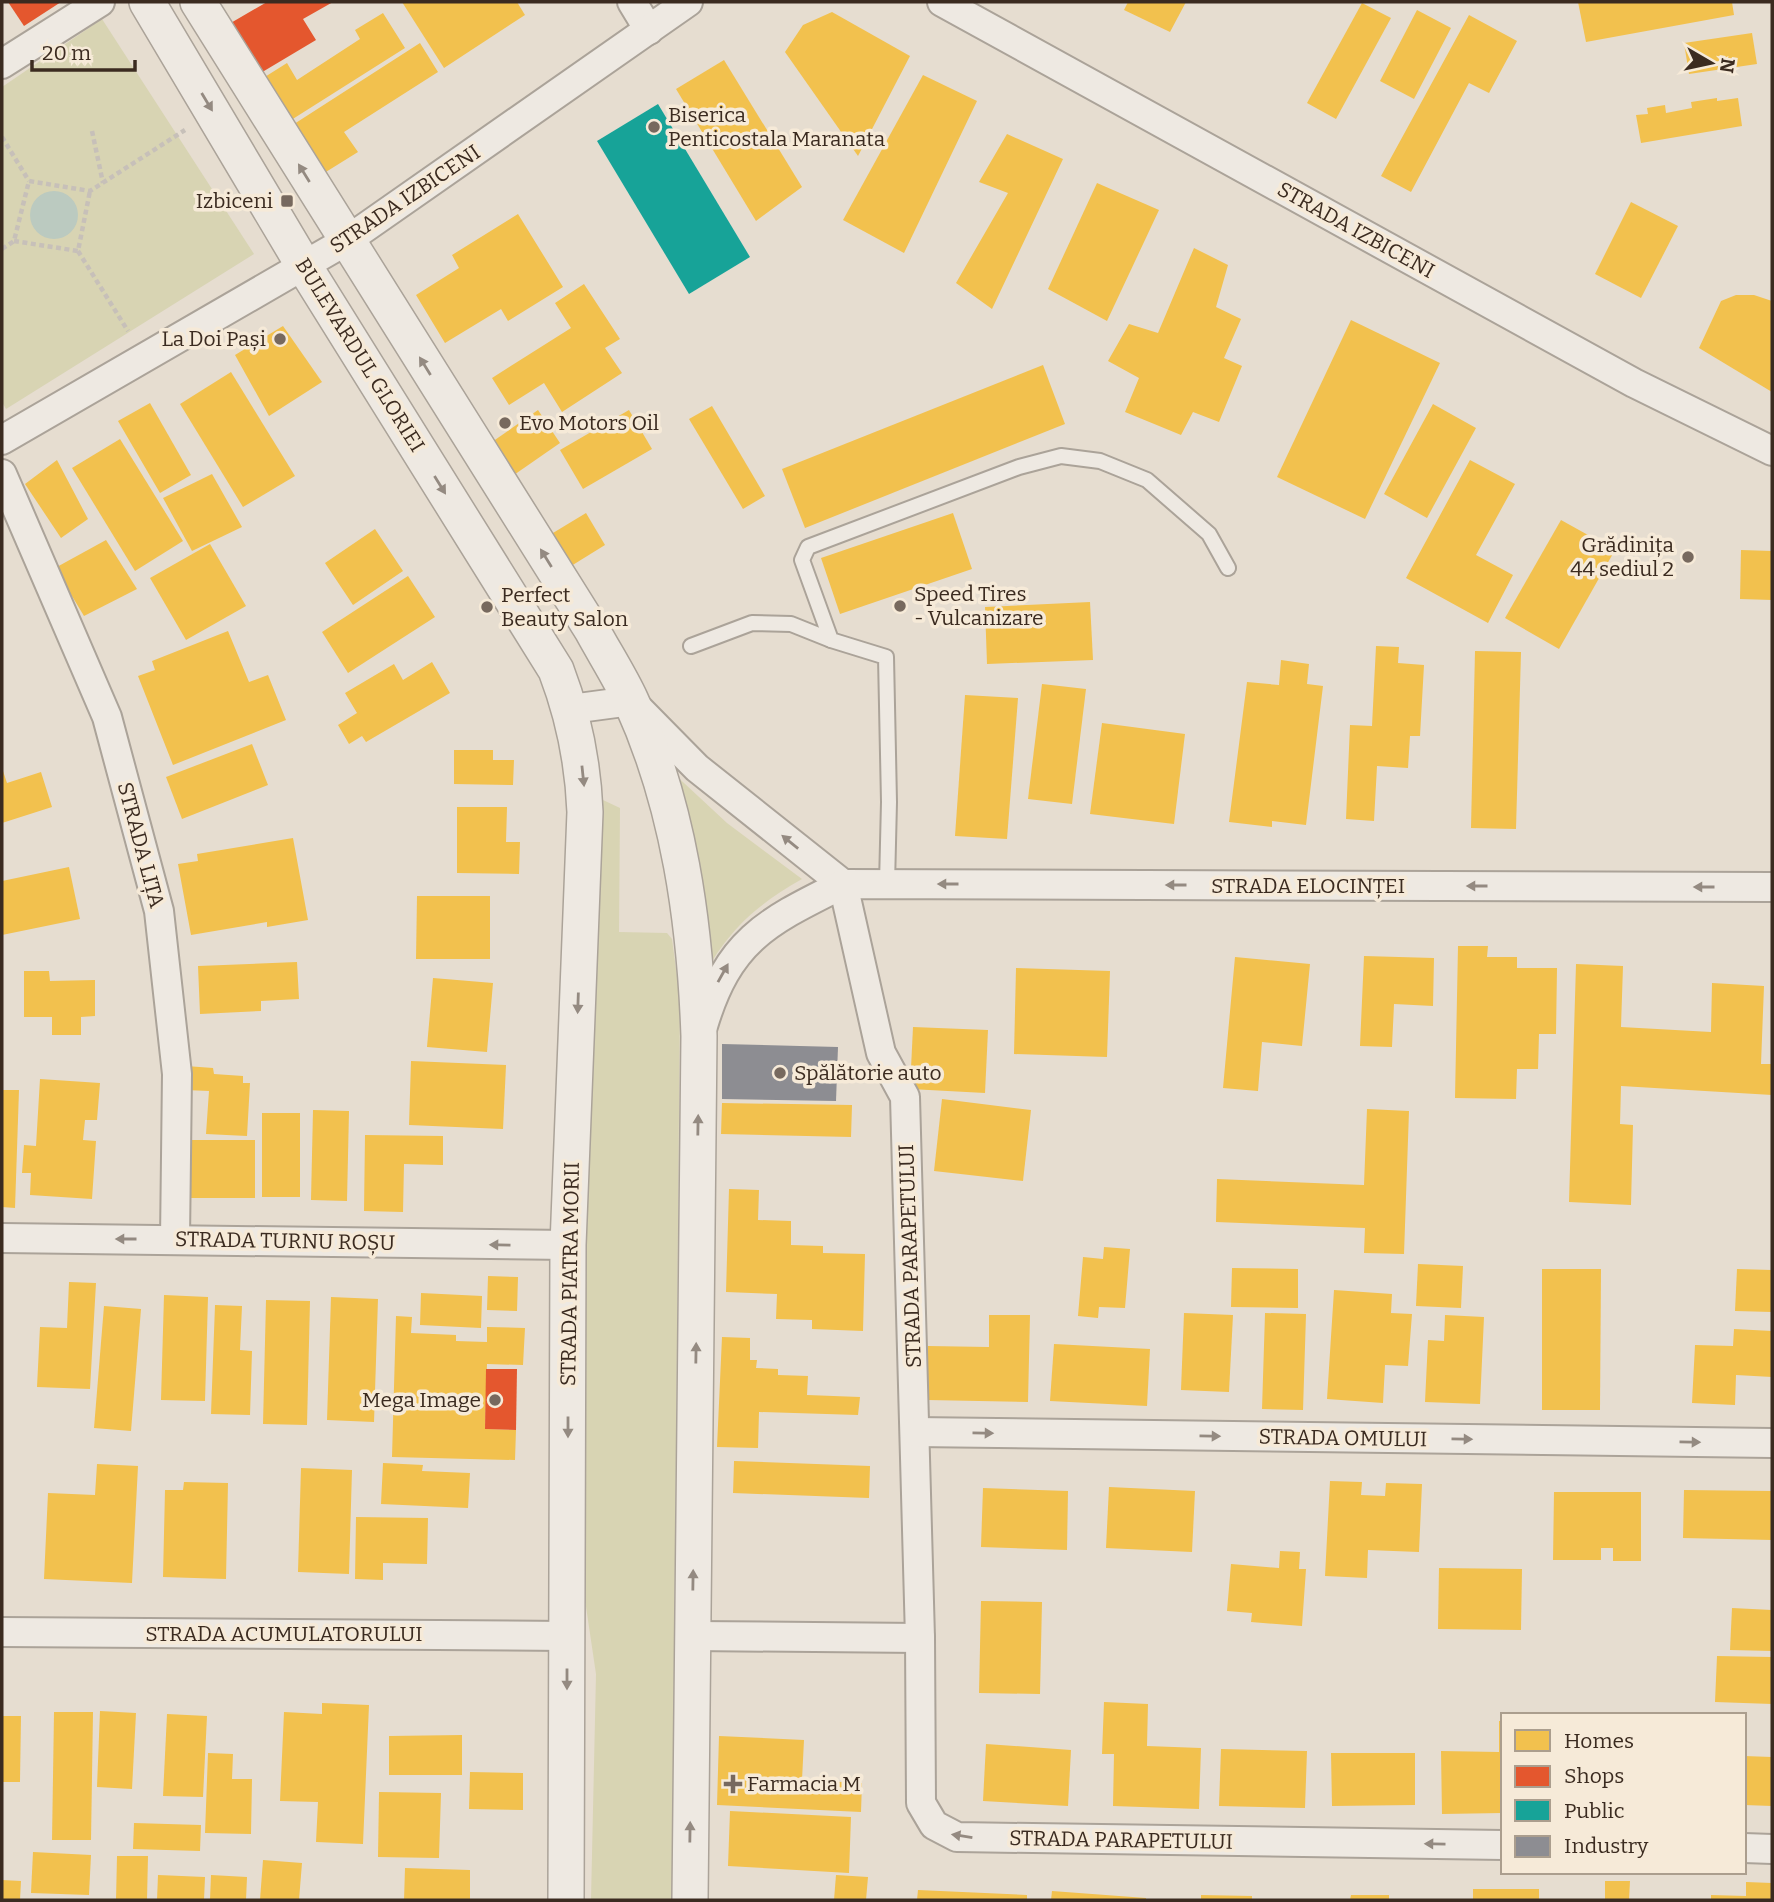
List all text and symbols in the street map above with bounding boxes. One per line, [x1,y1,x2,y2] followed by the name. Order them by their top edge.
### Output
[32,28,135,72] scale bar
[1676,28,1746,98] north arrow
[42,40,91,66] text: 20 m
[1715,57,1740,75] text: N
[200,93,213,112] one-way arrow
[668,102,886,152] place label: Biserica Penticostala Maranata
[646,119,662,135] marker: Biserica Penticostala Maranata
[325,139,485,259] street label: STRADA IZBICENI
[297,163,310,182] one-way arrow
[1273,176,1439,284] street label: STRADA IZBICENI
[196,188,273,214] place label: Izbiceni
[279,193,295,209] marker: Izbiceni
[290,253,430,457] street label: BULEVARDUL GLORIEI
[161,326,266,352] place label: La Doi Pași
[272,331,288,347] marker: La Doi Pași
[418,356,431,375] one-way arrow
[519,410,659,436] place label: Evo Motors Oil
[497,415,513,431] marker: Evo Motors Oil
[434,475,447,494] one-way arrow
[1570,532,1675,582] place label: Grădinița 44 sediul 2
[540,548,553,567] one-way arrow
[1680,549,1696,565] marker: Grădinița 44 sediul 2
[914,581,1044,631] place label: Speed Tires - Vulcanizare
[501,582,628,632] place label: Perfect Beauty Salon
[892,598,908,614] marker: Speed Tires - Vulcanizare
[479,599,495,615] marker: Perfect Beauty Salon
[578,765,589,787] one-way arrow
[112,779,170,911] street label: STRADA LIȚA
[781,835,798,850] one-way arrow
[1211,873,1405,899] street label: STRADA ELOCINȚEI
[937,878,959,890] one-way arrow
[1164,879,1186,891] one-way arrow
[1465,880,1487,892] one-way arrow
[1693,881,1715,893] one-way arrow
[717,962,729,982] one-way arrow
[572,993,583,1015] one-way arrow
[794,1060,941,1086] place label: Spălătorie auto
[772,1065,788,1081] marker: Spălătorie auto
[693,1114,704,1136] one-way arrow
[893,1144,927,1368] street label: STRADA PARAPETULUI
[555,1162,585,1386] street label: STRADA PIATRA MORII
[175,1226,396,1256] street label: STRADA TURNU ROȘU
[114,1233,136,1245] one-way arrow
[489,1239,511,1251] one-way arrow
[690,1341,702,1363] one-way arrow
[362,1387,481,1413] place label: Mega Image
[487,1392,503,1408] marker: Mega Image
[562,1416,574,1438] one-way arrow
[1258,1424,1428,1452] street label: STRADA OMULUI
[972,1427,994,1439] one-way arrow
[1200,1430,1222,1442] one-way arrow
[1452,1433,1474,1445] one-way arrow
[1679,1436,1701,1448] one-way arrow
[687,1569,699,1591] one-way arrow
[145,1621,423,1647] street label: STRADA ACUMULATORULUI
[561,1668,573,1690] one-way arrow
[1501,1713,1746,1874] legend
[1564,1728,1634,1754] text: Homes
[1564,1763,1624,1789] text: Shops
[747,1771,861,1797] place label: Farmacia M
[725,1776,741,1792] marker: Farmacia M
[1564,1798,1625,1824] text: Public
[685,1821,696,1843] one-way arrow
[1009,1825,1233,1855] street label: STRADA PARAPETULUI
[951,1830,973,1841] one-way arrow
[1564,1833,1649,1859] text: Industry
[1423,1838,1445,1850] one-way arrow

